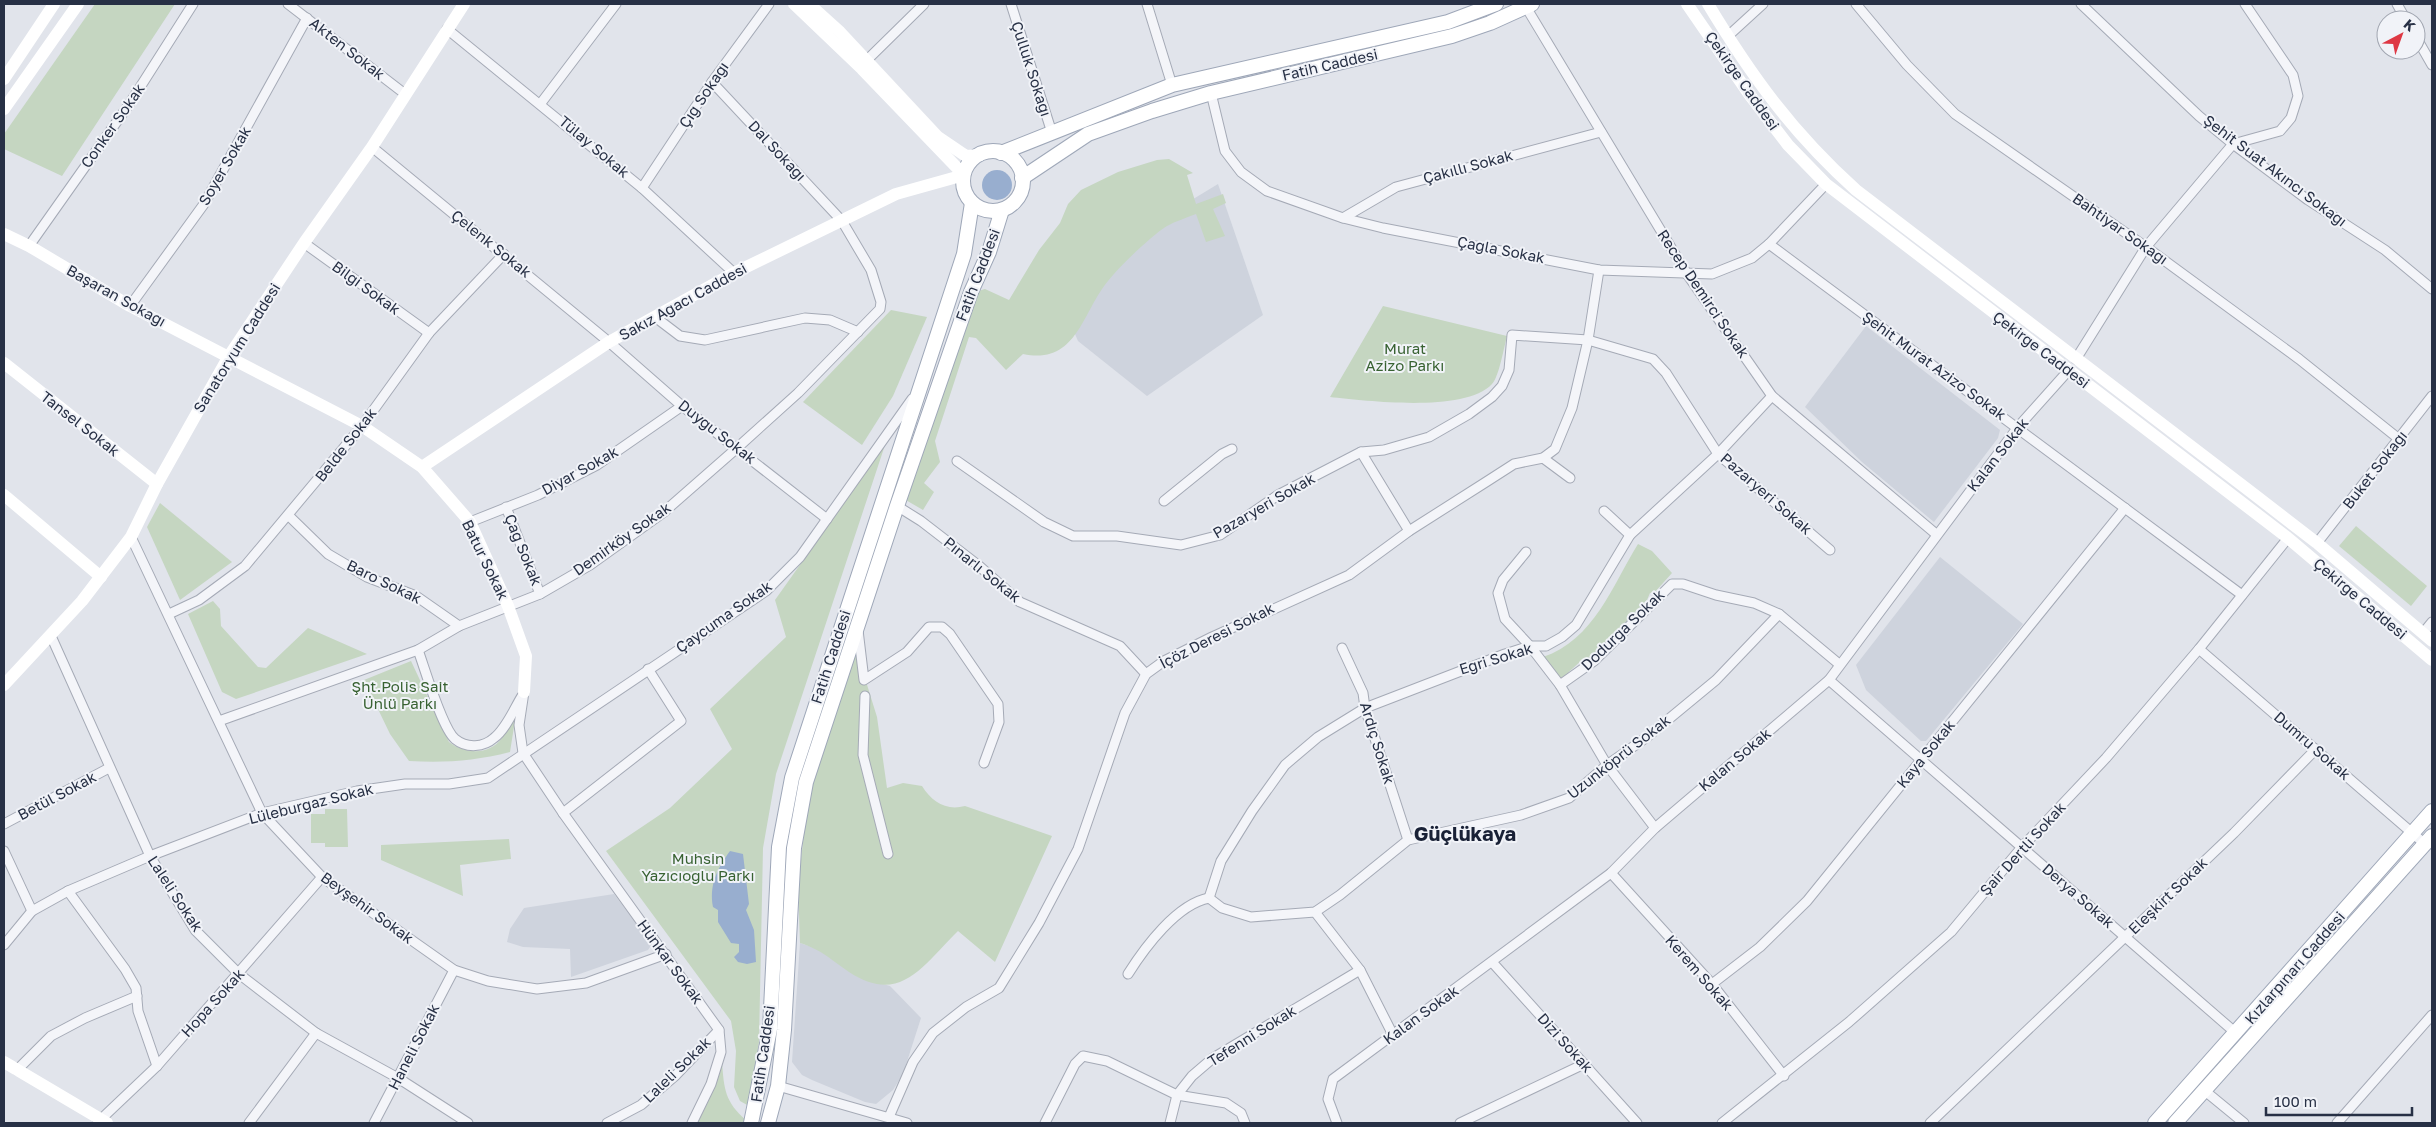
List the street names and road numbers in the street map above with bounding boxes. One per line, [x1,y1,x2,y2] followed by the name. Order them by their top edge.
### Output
[306,13,389,83] street label: Akten Sokak
[1008,19,1056,118] street label: Çulluk Sokağı
[1702,28,1784,133] street label: Çekirge Caddesi
[1280,44,1379,84] street label: Fatih Caddesi
[675,58,732,131] street label: Çığ Sokağı
[76,79,148,171] street label: Conker Sokak
[2201,111,2351,230] street label: Şehit Suat Akıncı Sokağı
[556,112,634,181] street label: Tülay Sokak
[745,116,810,184] street label: Dal Sokağı
[194,122,254,208] street label: Soyer Sokak
[1421,145,1515,187] street label: Çakıllı Sokak
[2069,189,2172,268] street label: Bahtiyar Sokağı
[448,206,536,281] street label: Çelenk Sokak
[951,226,1003,323] street label: Fatih Caddesi
[1654,226,1754,361] street label: Recep Demirci Sokak
[1456,232,1547,266] street label: Çağla Sokak
[329,257,404,318] street label: Bilgi Sokak
[615,259,750,344] street label: Sakız Ağacı Caddesi
[64,260,169,330] street label: Başaran Sokağı
[189,279,283,416] street label: Sanatoryum Caddesi
[1859,307,2010,424] street label: Şehit Murat Azizo Sokak
[1990,307,2094,391] street label: Çekirge Caddesi
[38,387,124,460] street label: Tansel Sokak
[675,395,760,467] street label: Duygu Sokak
[311,403,380,485] street label: Belde Sokak
[1963,413,2032,495] street label: Kalan Sokak
[2338,427,2410,512] street label: Buket Sokağı
[538,442,621,498] street label: Diyar Sokak
[1717,449,1816,538] street label: Pazaryeri Sokak
[1209,468,1318,542] street label: Pazaryeri Sokak
[569,497,674,579] street label: Demirköy Sokak
[501,511,547,588] street label: Çağ Sokak
[459,517,513,603] street label: Batur Sokak
[941,533,1025,606] street label: Pınarlı Sokak
[2310,554,2411,643] street label: Çekirge Caddesi
[344,555,425,607] street label: Baro Sokak
[672,576,775,656] street label: Çaycuma Sokak
[1577,585,1668,674] street label: Dodurga Sokak
[1156,598,1277,672] street label: İçöz Deresi Sokak
[806,607,854,706] street label: Fatih Caddesi
[1457,638,1535,678] street label: Eğri Sokak
[1357,700,1399,786] street label: Ardıç Sokak
[2271,707,2355,784] street label: Dumru Sokak
[1563,710,1674,802] street label: Uzunköprü Sokak
[1892,715,1958,791] street label: Kaya Sokak
[1695,723,1775,795] street label: Kalan Sokak
[14,767,99,823] street label: Betül Sokak
[247,779,375,827] street label: Lüleburgaz Sokak
[1976,798,2069,899] street label: Şair Dertli Sokak
[145,852,207,935] street label: Laleli Sokak
[2124,853,2211,937] street label: Eleşkirt Sokak
[2039,859,2119,932] street label: Derya Sokak
[318,868,418,947] street label: Beyşehir Sokak
[2240,907,2348,1027] street label: Kızlarpınarı Caddesi
[634,916,708,1008] street label: Hünkar Sokak
[1662,931,1738,1014] street label: Kerem Sokak
[177,964,248,1040] street label: Hopa Sokak
[1379,981,1462,1048] street label: Kalan Sokak
[384,1000,443,1093] street label: Haneli Sokak
[1204,1001,1299,1069] street label: Tefenni Sokak
[746,1004,778,1104] street label: Fatih Caddesi
[1534,1009,1597,1076] street label: Dizi Sokak
[639,1032,714,1106] street label: Laleli Sokak

